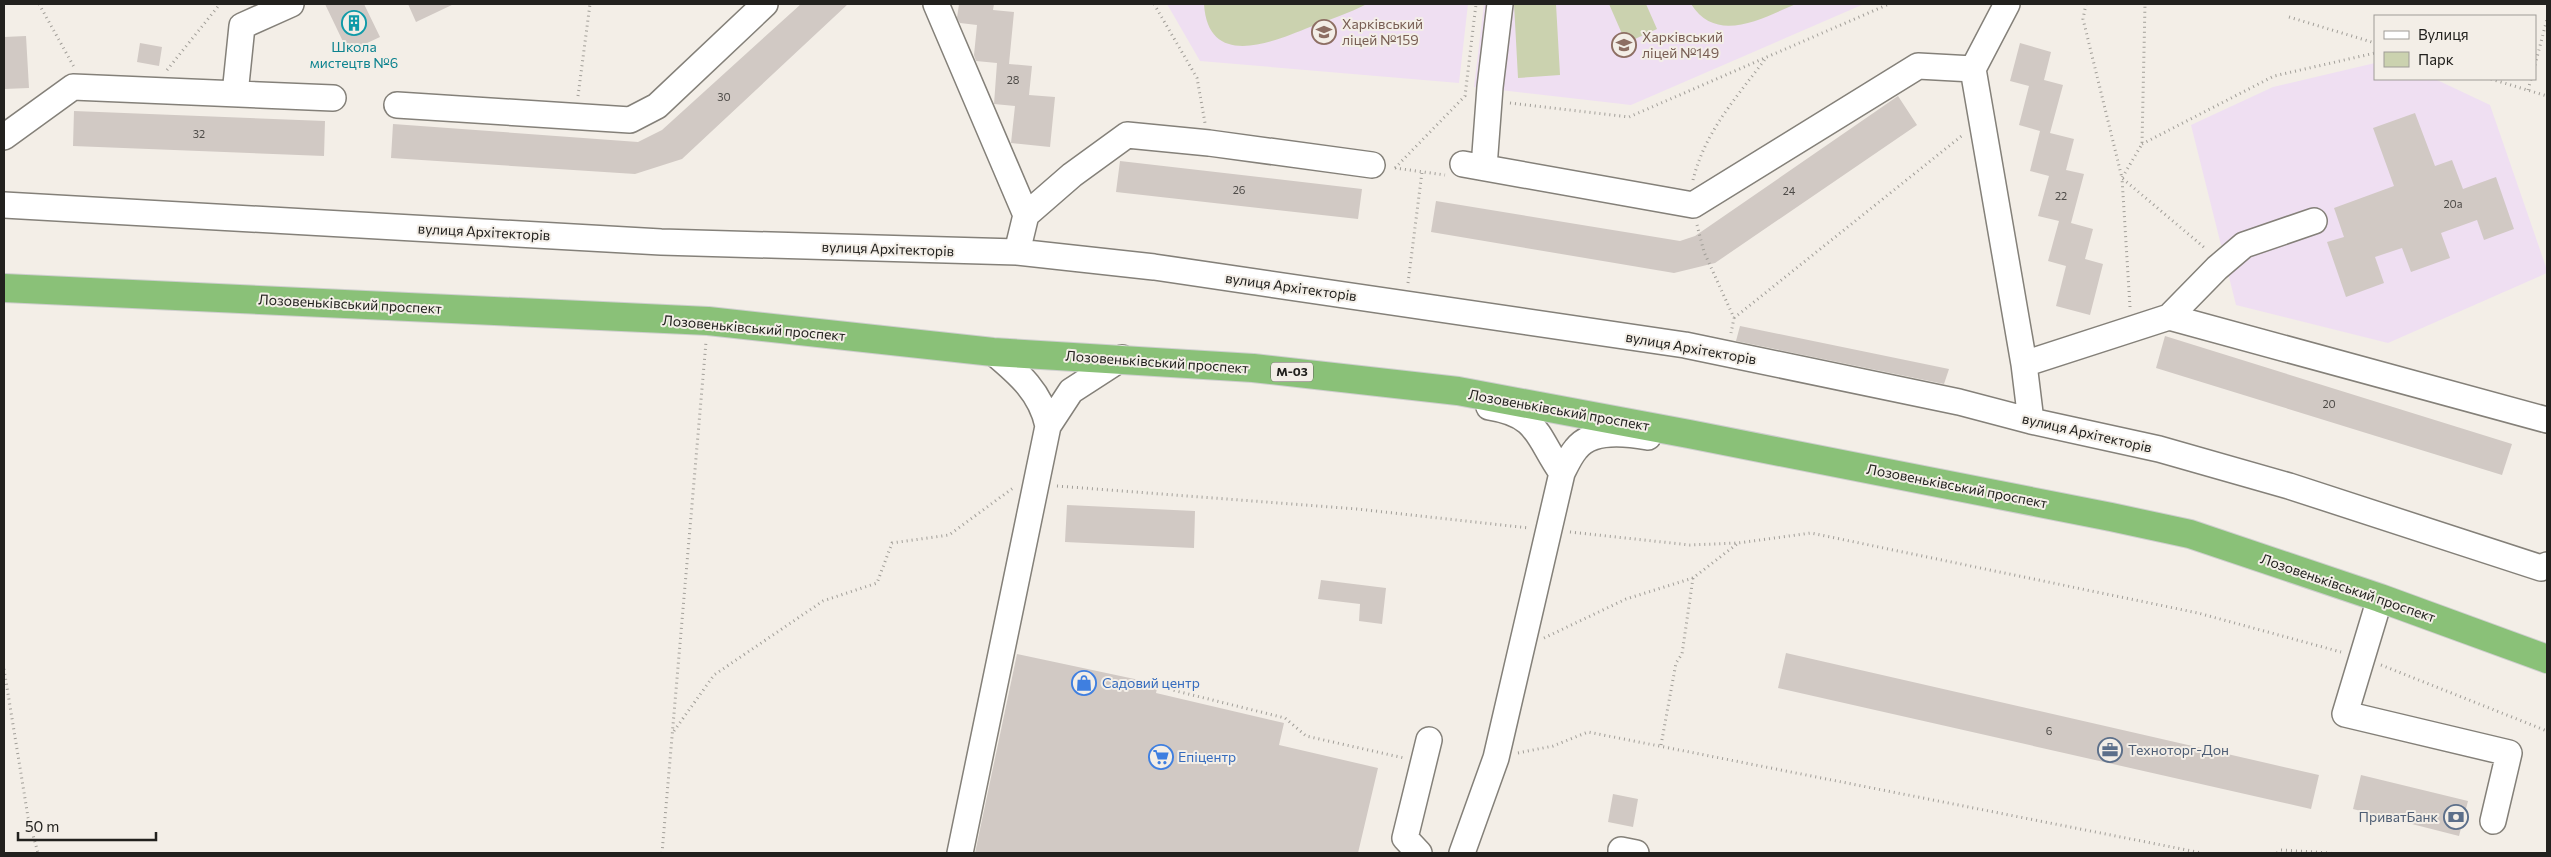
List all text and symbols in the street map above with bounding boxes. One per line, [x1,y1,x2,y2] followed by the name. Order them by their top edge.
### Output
[341,10,367,36] building icon: Школа мистецтв №6
[1342,15,1423,48] place label: Харківський ліцей №159
[2374,15,2536,80] legend
[1311,19,1337,45] school or university icon: Харківський ліцей №159
[2418,25,2469,43] text: Вулиця
[1642,28,1723,61] place label: Харківський ліцей №149
[1611,32,1637,58] school or university icon: Харківський ліцей №149
[310,38,398,71] place label: Школа мистецтв №6
[2418,50,2454,68] text: Парк
[1007,73,1020,86] house number: 28
[717,90,731,103] house number: 30
[193,127,205,140] house number: 32
[1233,183,1246,196] house number: 26
[1783,184,1796,197] house number: 24
[2055,189,2067,202] house number: 22
[2444,197,2462,210] house number: 20а
[417,220,551,243] street label: вулиця Архітекторів
[822,238,955,259] street label: вулиця Архітекторів
[1224,269,1358,304] street label: вулиця Архітекторів
[258,290,443,317] street label: Лозовеньківський проспект
[662,311,847,344] street label: Лозовеньківський проспект
[1624,328,1758,367] street label: вулиця Архітекторів
[1065,347,1250,376] street label: Лозовеньківський проспект
[1271,362,1313,382] road number: М-03
[1467,385,1651,434] street label: Лозовеньківський проспект
[2322,397,2336,410] house number: 20
[2021,409,2154,456] street label: вулиця Архітекторів
[1865,460,2049,511] street label: Лозовеньківський проспект
[2259,550,2438,626] street label: Лозовеньківський проспект
[1071,670,1097,696] shop icon: Садовий центр
[1102,674,1200,691] place label: Садовий центр
[2046,724,2053,737] house number: 6
[2097,737,2123,763] office icon: Техноторг-Дон
[2128,741,2229,758] place label: Техноторг-Дон
[1148,744,1174,770] supermarket icon: Епіцентр
[1178,748,1236,765] place label: Епіцентр
[2443,804,2469,830] bank icon: ПриватБанк
[2359,808,2439,825] place label: ПриватБанк
[18,810,155,842] scale bar
[25,817,59,835] text: 50 m

